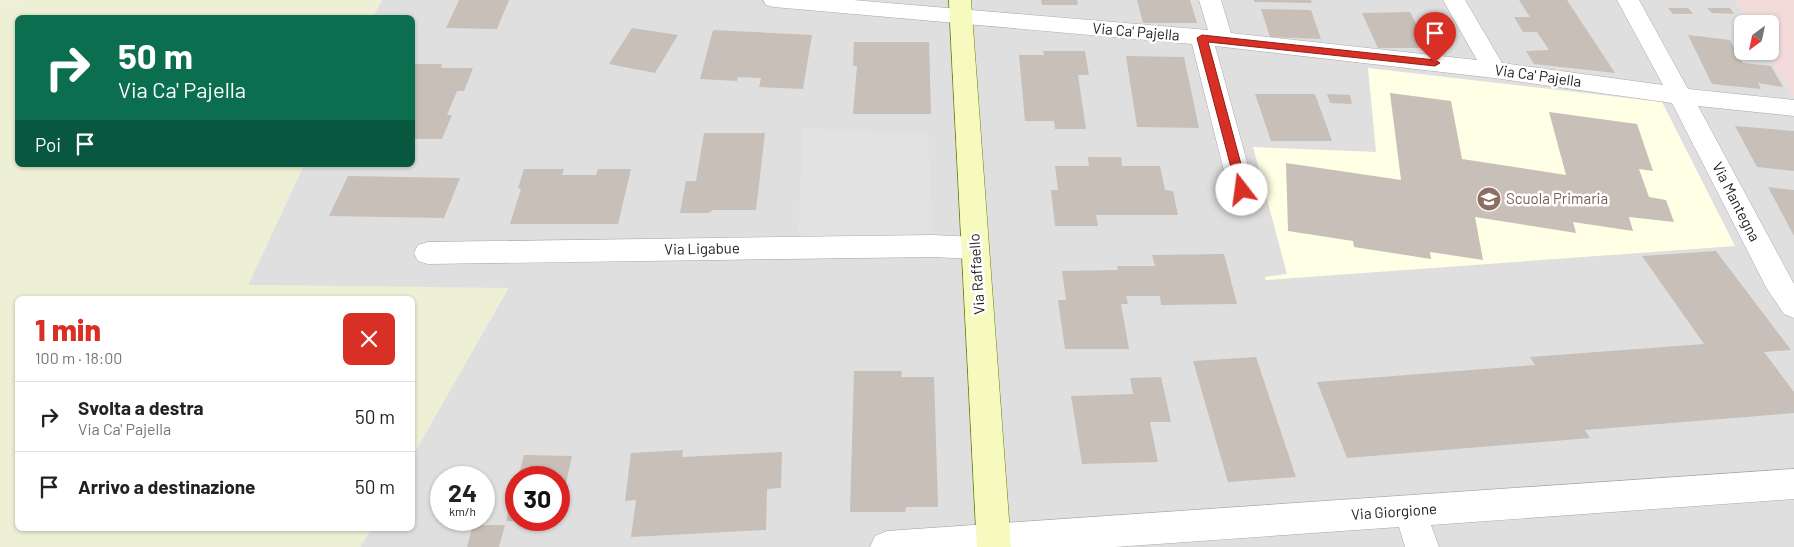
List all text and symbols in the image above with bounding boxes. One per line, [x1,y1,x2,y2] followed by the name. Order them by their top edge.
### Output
[1414,12,1456,63] pin
[1734,15,1779,60] north arrow
[1734,15,1779,60] map controls
[1092,18,1180,44] street label: Via Ca' Pajella
[1421,19,1449,47] icon: arrive
[118,34,193,76] text: 50 m
[35,35,100,100] icon: right
[1494,60,1583,90] street label: Via Ca' Pajella
[118,76,246,102] text: Via Ca' Pajella
[71,130,99,158] icon: arrive
[35,133,61,156] text: Poi
[1709,159,1765,244] street label: Via Mantegna
[1215,163,1267,215] position arrow
[1476,186,1502,212] school or university icon: Scuola Primaria
[1506,189,1608,207] place label: Scuola Primaria
[964,233,988,315] street label: Via Raffaello
[664,238,740,258] street label: Via Ligabue
[35,311,101,347] text: 1 min
[343,313,395,365] button: close
[35,348,122,367] text: 100 m · 18:00
[78,396,204,419] text: Svolta a destra
[35,403,63,431] icon: right
[355,405,395,428] text: 50 m
[78,419,171,438] text: Via Ca' Pajella
[505,466,570,531] speed limit sign: 30
[35,473,63,501] icon: arrive
[78,475,256,498] text: Arrivo a destinazione
[355,475,395,498] text: 50 m
[448,477,477,507] text: 24
[1351,499,1437,523] street label: Via Giorgione
[449,504,476,518] text: km/h

